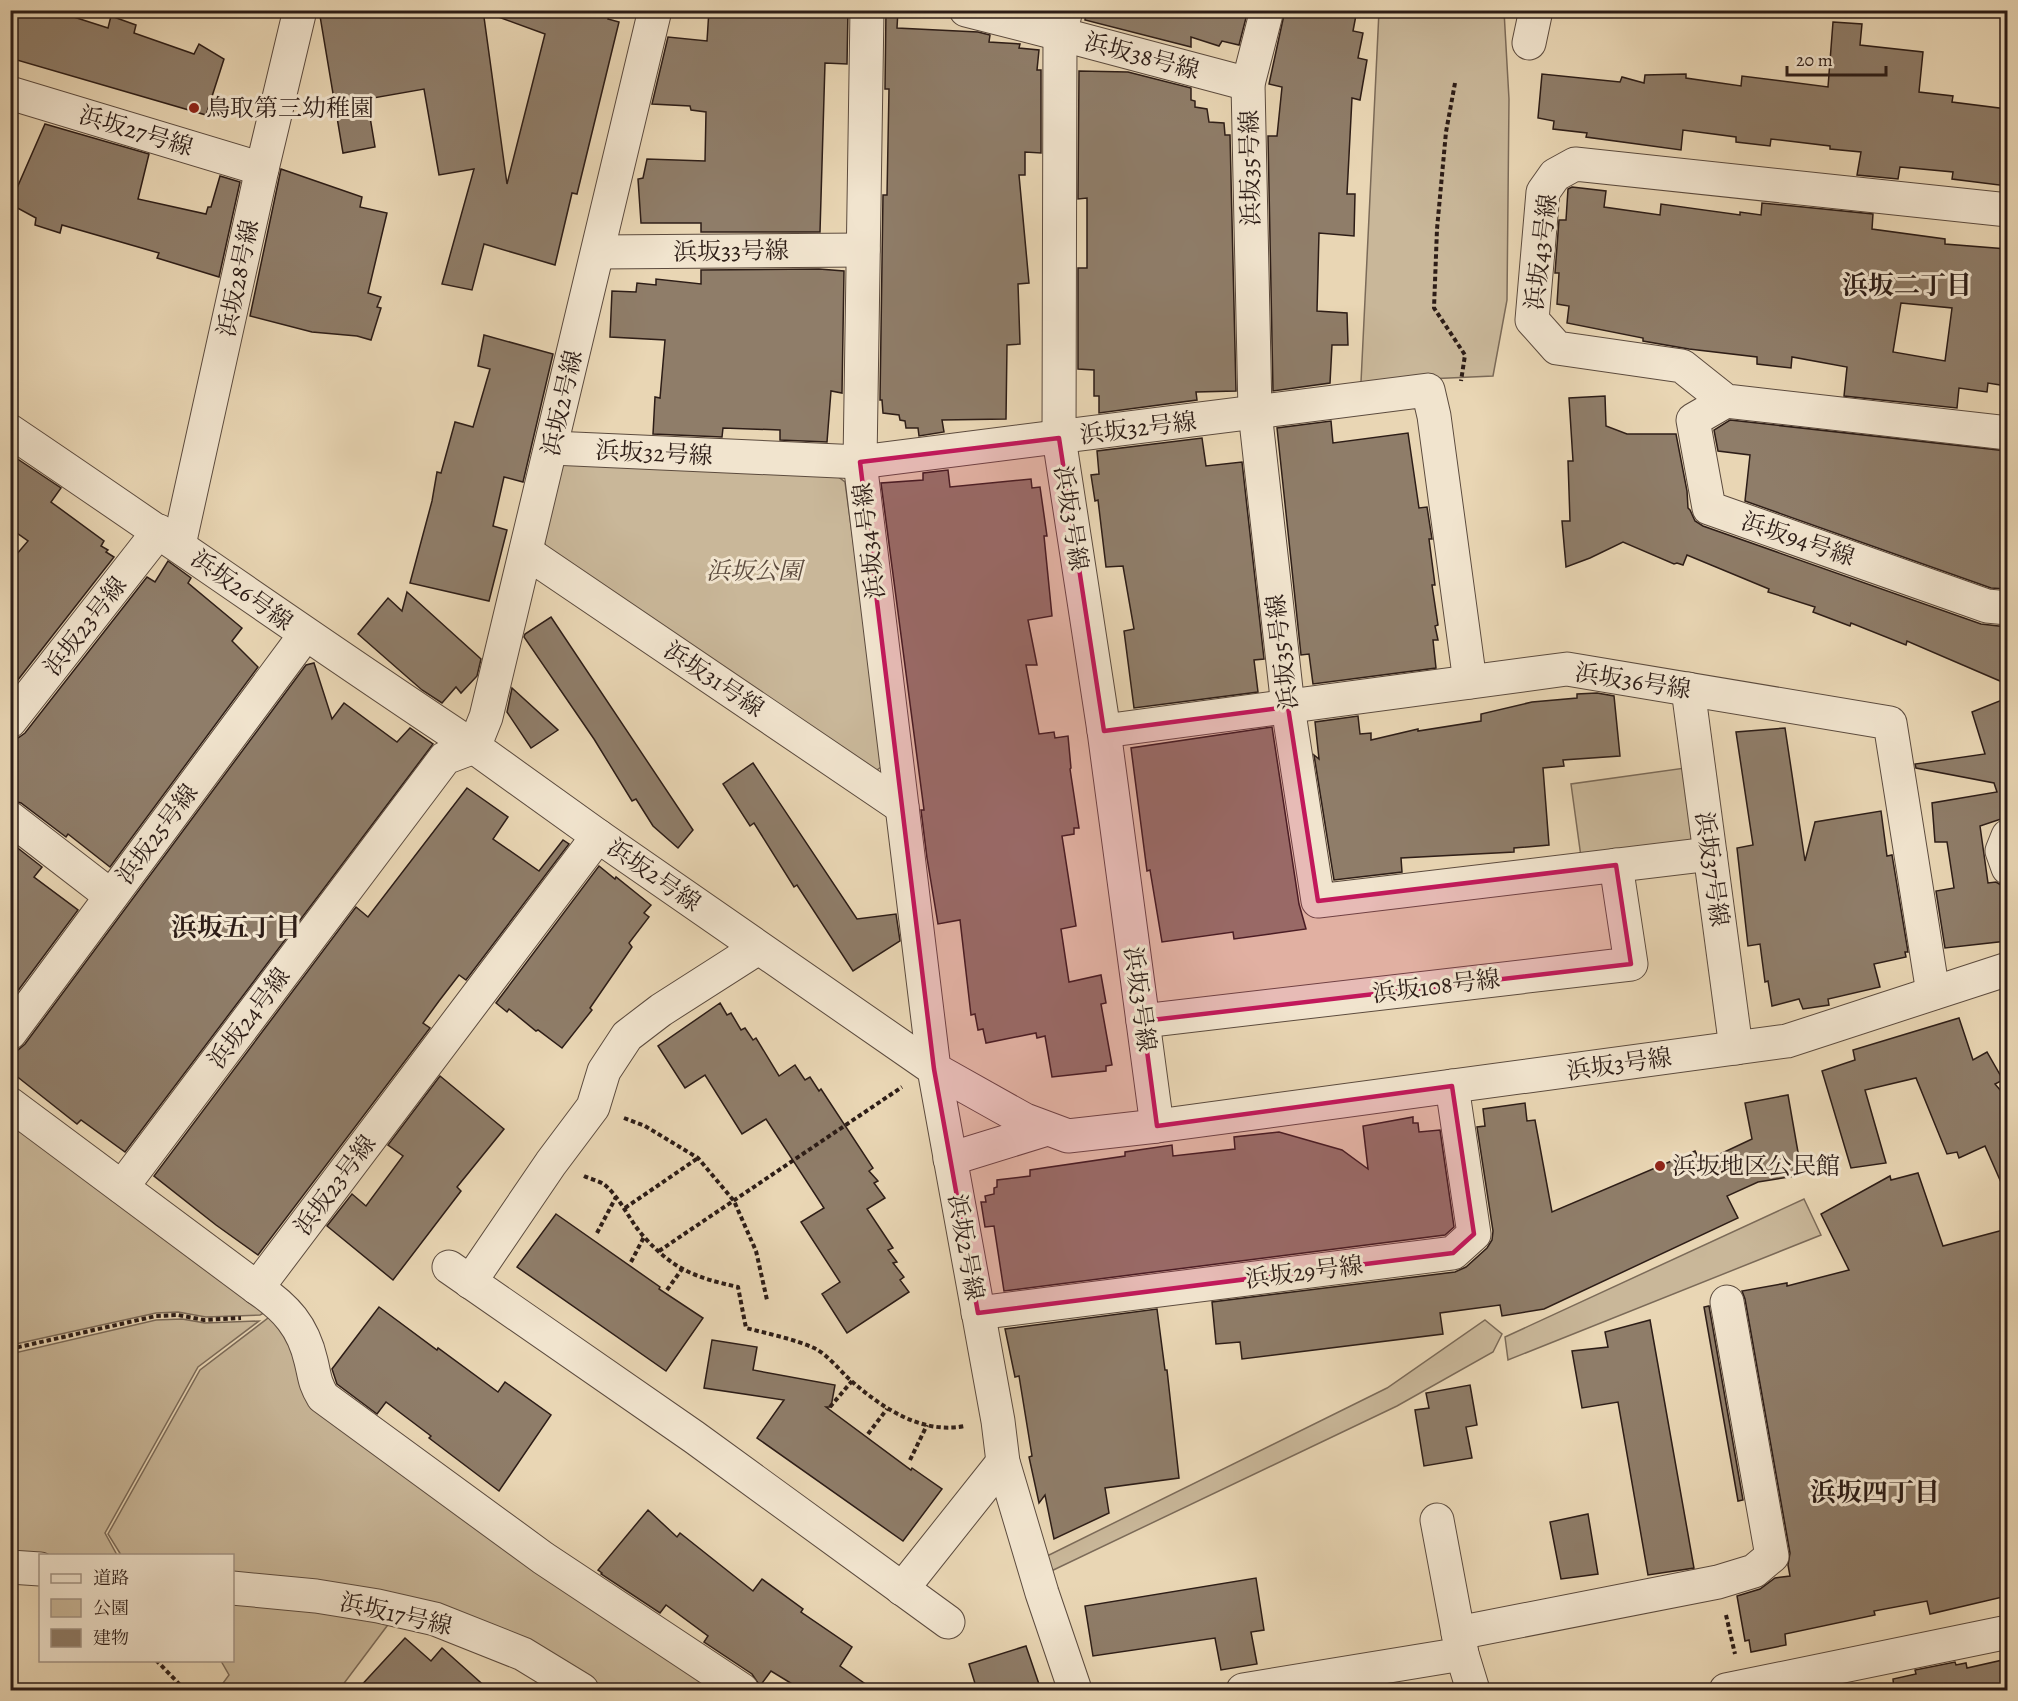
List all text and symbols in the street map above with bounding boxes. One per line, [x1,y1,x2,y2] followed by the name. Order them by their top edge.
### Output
[1081,25,1203,87] street label: 浜坂38号線
[1787,39,1886,77] scale bar
[1796,48,1833,72] text: 20 m
[206,92,374,124] place label: 鳥取第三幼稚園
[75,99,197,163] street label: 浜坂27号線
[187,101,201,115] marker: 鳥取第三幼稚園
[1233,110,1267,226] street label: 浜坂35号線
[1518,192,1564,312] street label: 浜坂43号線
[210,216,266,340] street label: 浜坂28号線
[673,234,789,268] street label: 浜坂33号線
[1842,268,1972,303] district label: 浜坂二丁目
[534,347,590,459] street label: 浜坂2号線
[1078,405,1198,451] street label: 浜坂32号線
[595,434,713,472] street label: 浜坂32号線
[1047,463,1095,573] street label: 浜坂3号線
[846,481,892,601] street label: 浜坂34号線
[1737,505,1859,573] street label: 浜坂94号線
[185,542,299,638] street label: 浜坂26号線
[706,555,806,587] park label: 浜坂公園
[36,570,134,682] street label: 浜坂23号線
[1259,592,1305,712] street label: 浜坂35号線
[658,634,770,724] street label: 浜坂31号線
[1573,656,1693,706] street label: 浜坂36号線
[109,777,205,891] street label: 浜坂25号線
[1688,809,1736,929] street label: 浜坂37号線
[601,831,707,919] street label: 浜坂2号線
[171,910,301,945] district label: 浜坂五丁目
[1117,944,1163,1054] street label: 浜坂3号線
[201,961,297,1075] street label: 浜坂24号線
[1370,962,1502,1010] street label: 浜坂108号線
[1564,1041,1674,1087] street label: 浜坂3号線
[287,1128,383,1242] street label: 浜坂23号線
[1672,1150,1840,1182] place label: 浜坂地区公民館
[1653,1159,1667,1173] marker: 浜坂地区公民館
[941,1191,991,1303] street label: 浜坂2号線
[1243,1249,1365,1295] street label: 浜坂29号線
[1810,1475,1940,1510] district label: 浜坂四丁目
[39,1554,234,1662] legend
[93,1566,129,1590] text: 道路
[337,1586,455,1642] street label: 浜坂17号線
[93,1596,129,1620] text: 公園
[93,1626,129,1650] text: 建物

